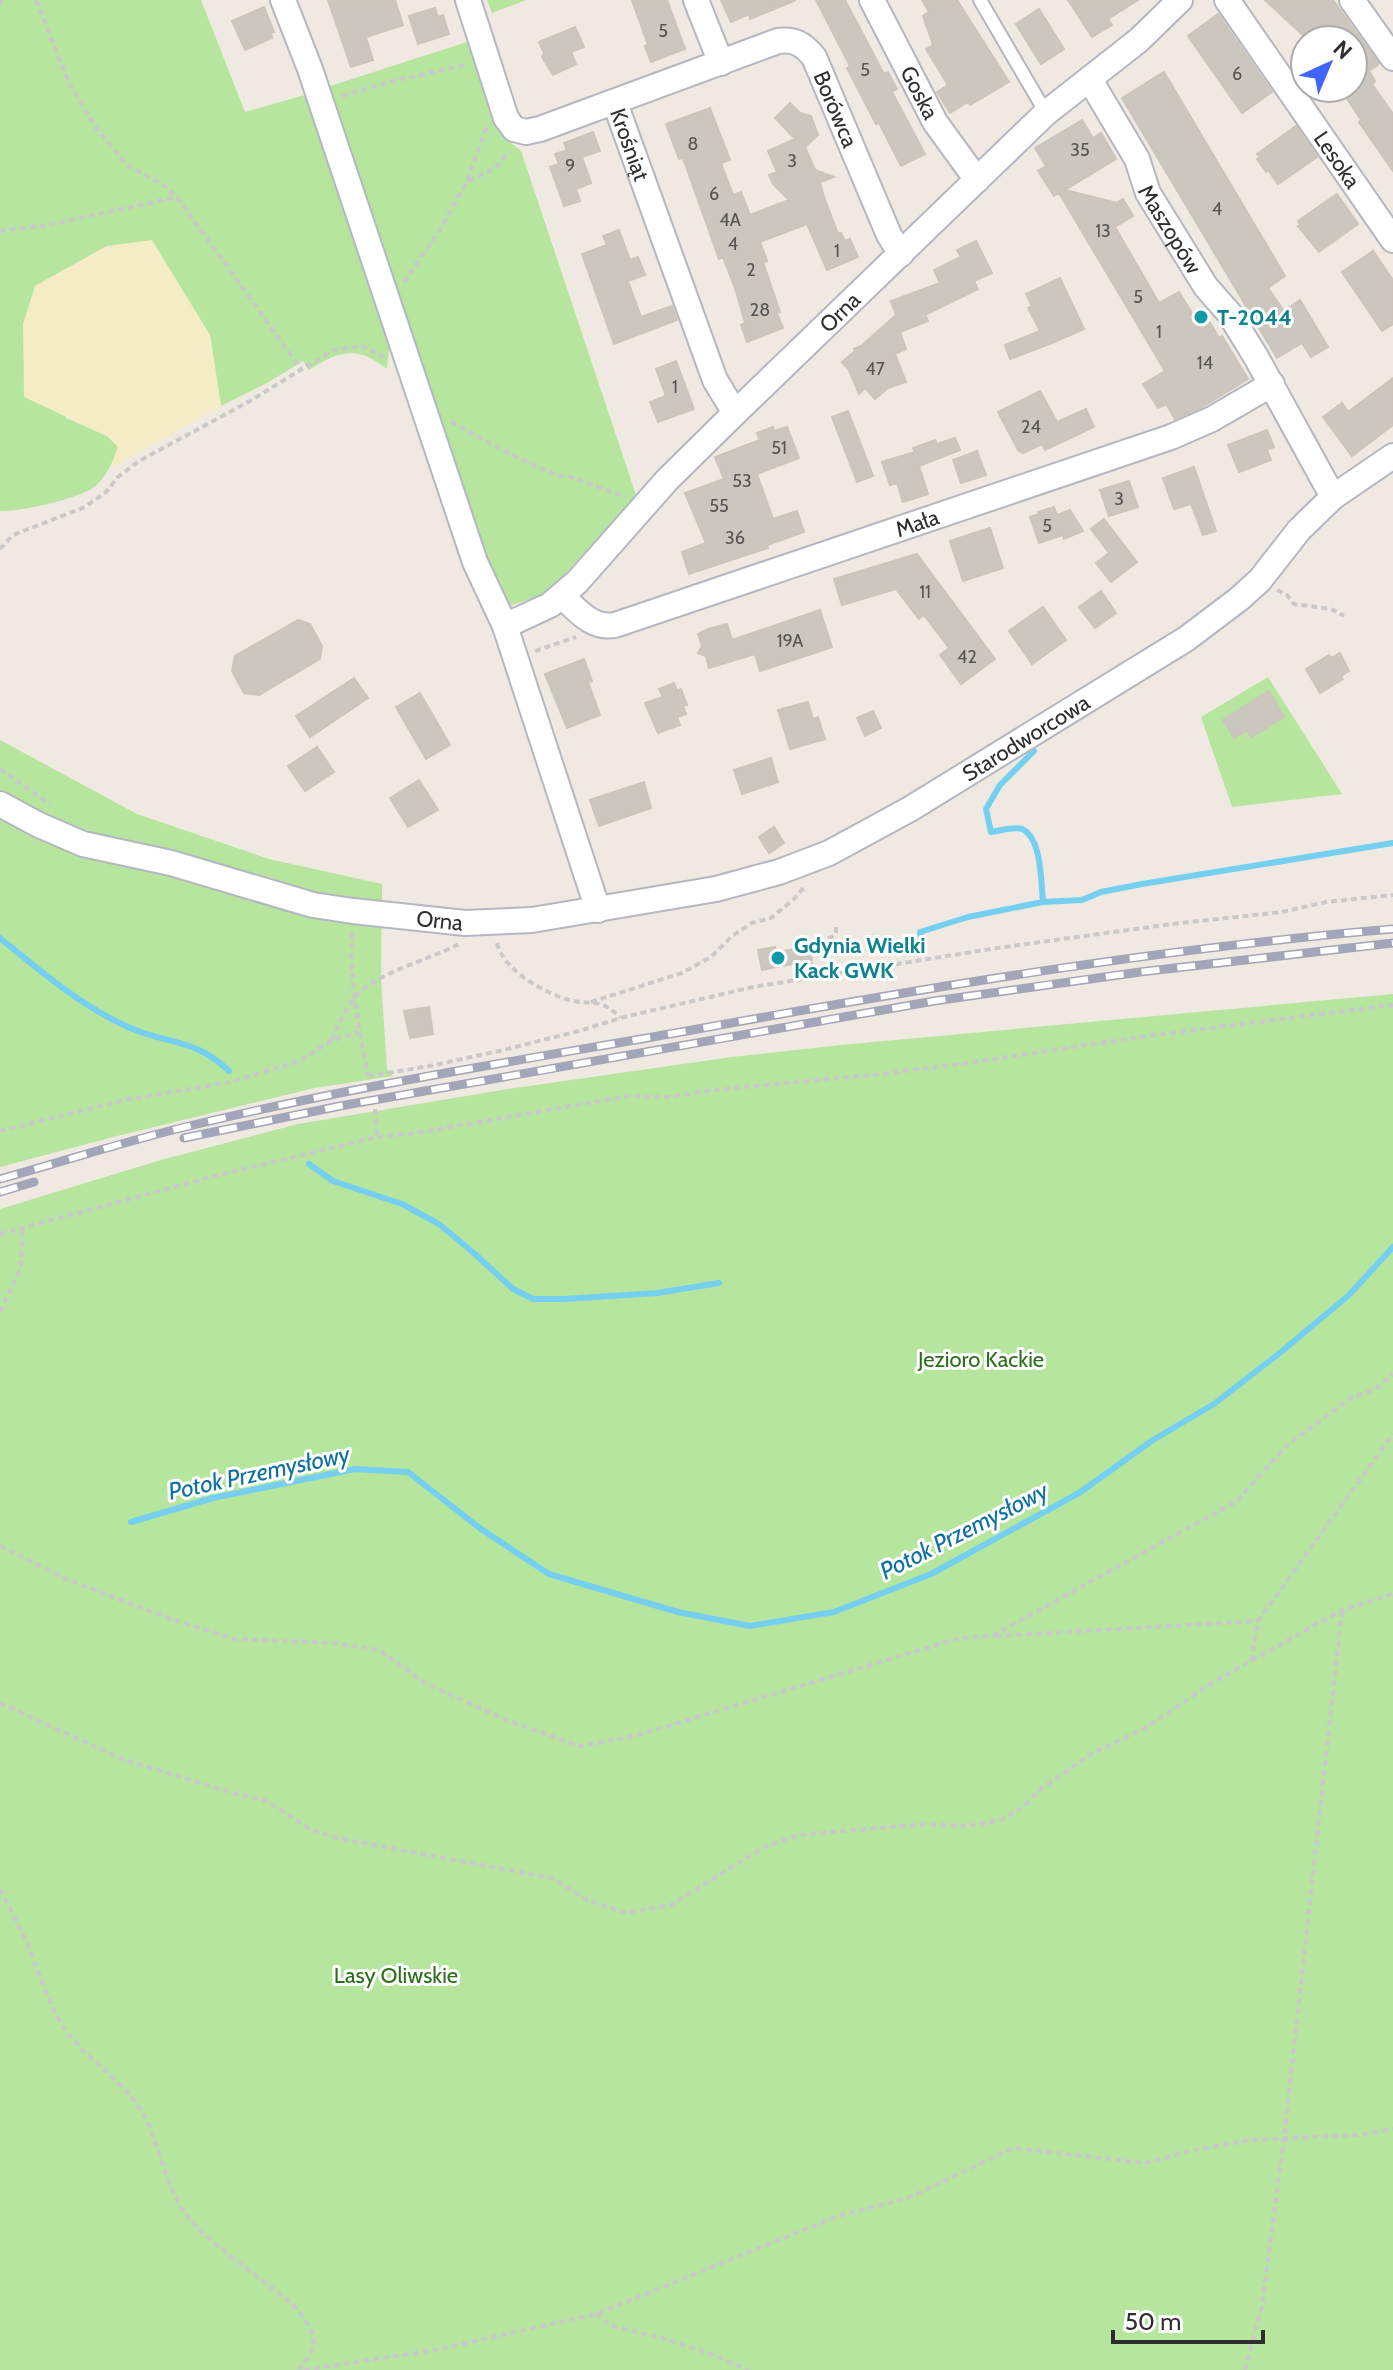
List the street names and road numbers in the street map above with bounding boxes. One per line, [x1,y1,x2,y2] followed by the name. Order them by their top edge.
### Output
[894,61,944,124] street label: Goska
[807,67,864,152] street label: Borówca
[604,105,655,185] street label: Krośniąt
[1308,126,1366,194] street label: Lesoka
[1132,180,1208,279] street label: Maszopów
[814,286,866,338] street label: Orna
[892,503,943,543] street label: Mała
[957,689,1095,787] street label: Starodworcowa
[415,905,465,937] street label: Orna

